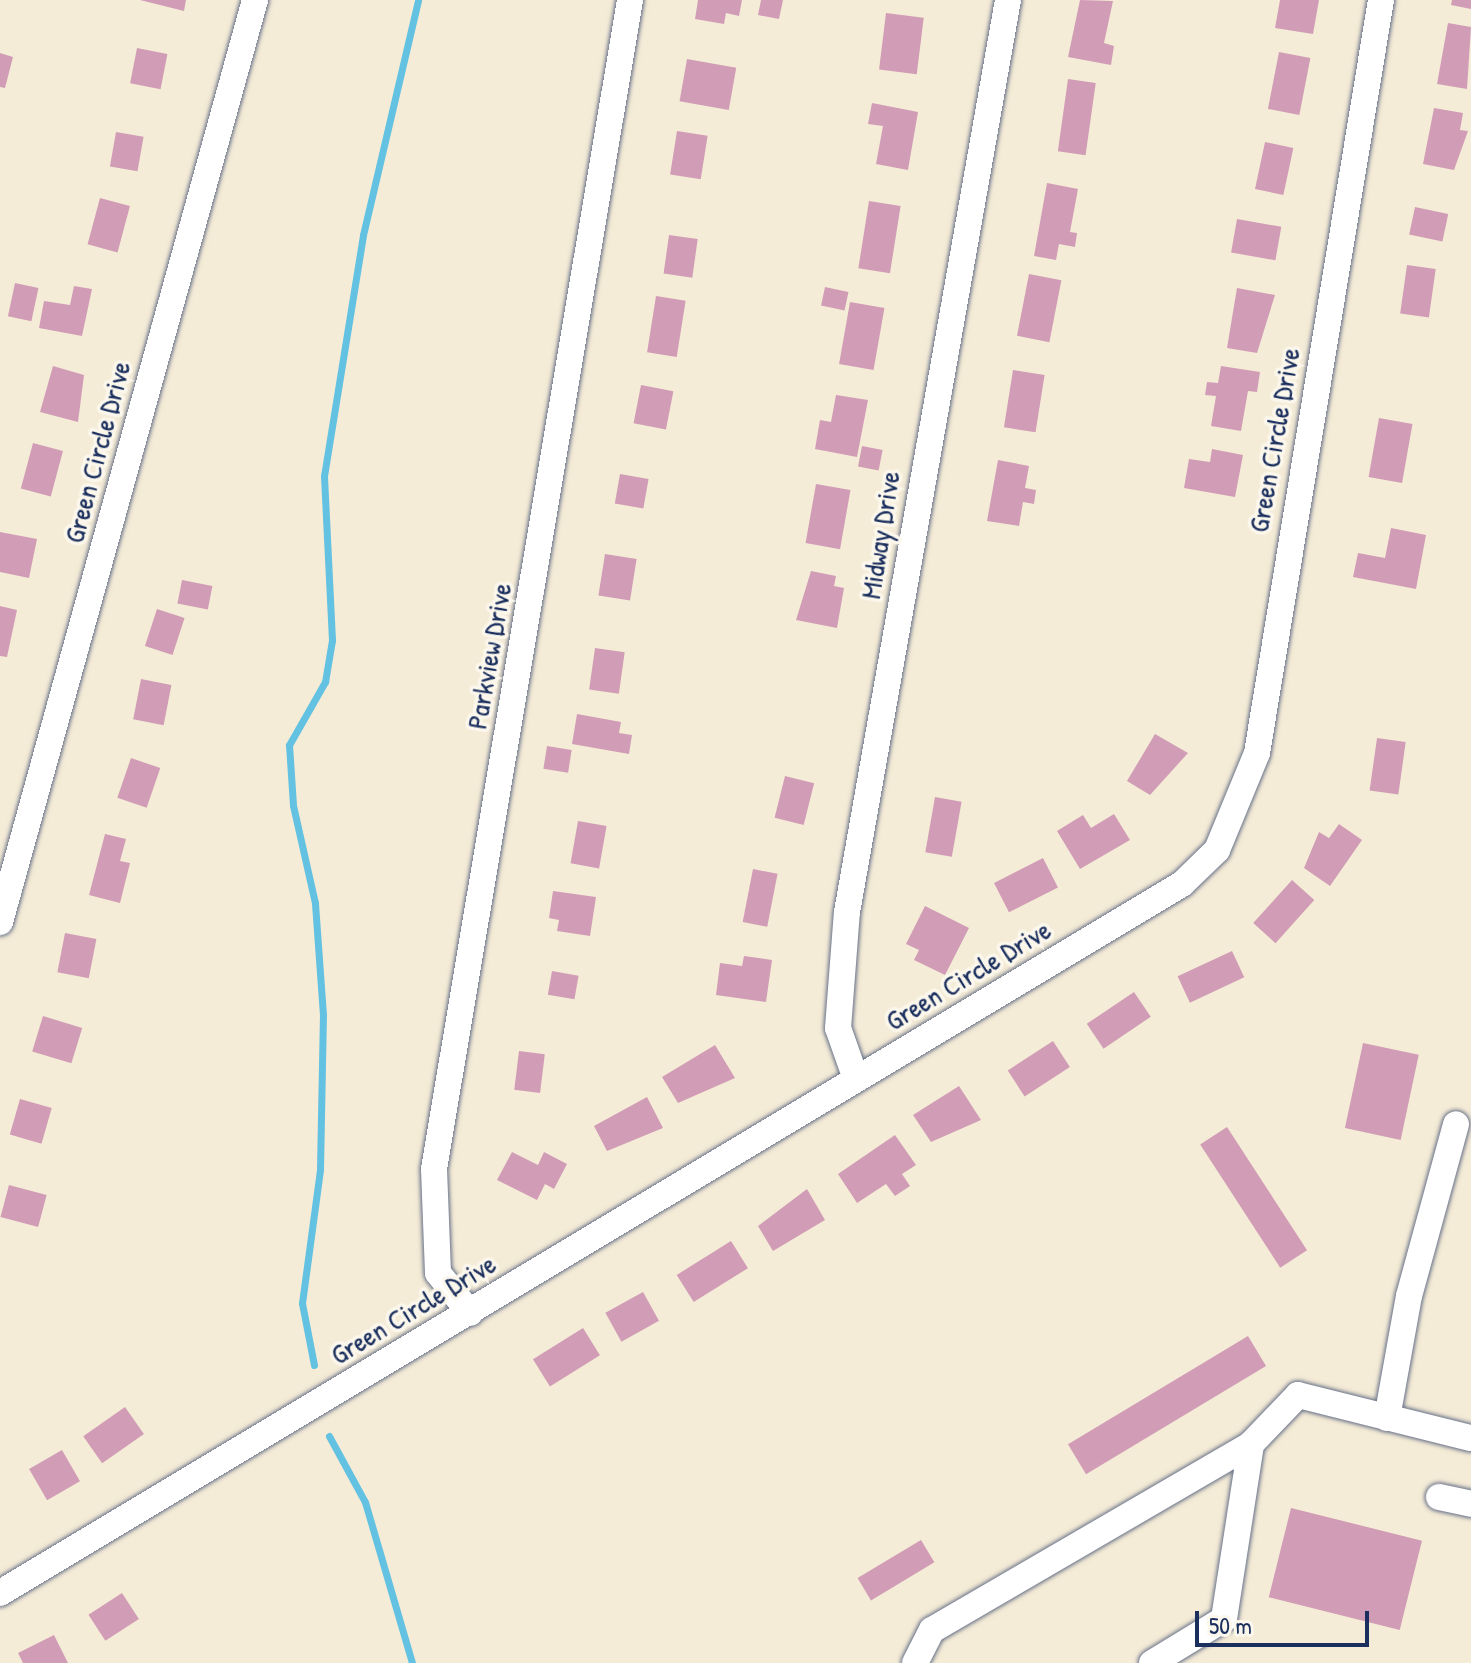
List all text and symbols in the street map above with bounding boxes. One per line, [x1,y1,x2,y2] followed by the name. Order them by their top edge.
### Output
[1241,345,1307,535] street label: Green Circle Drive
[57,358,137,546] street label: Green Circle Drive
[853,469,907,601] street label: Midway Drive
[460,580,518,732] street label: Parkview Drive
[879,913,1057,1037] street label: Green Circle Drive
[324,1247,502,1371] street label: Green Circle Drive
[1199,1595,1373,1645] scale bar
[1209,1609,1252,1641] text: 50 m

